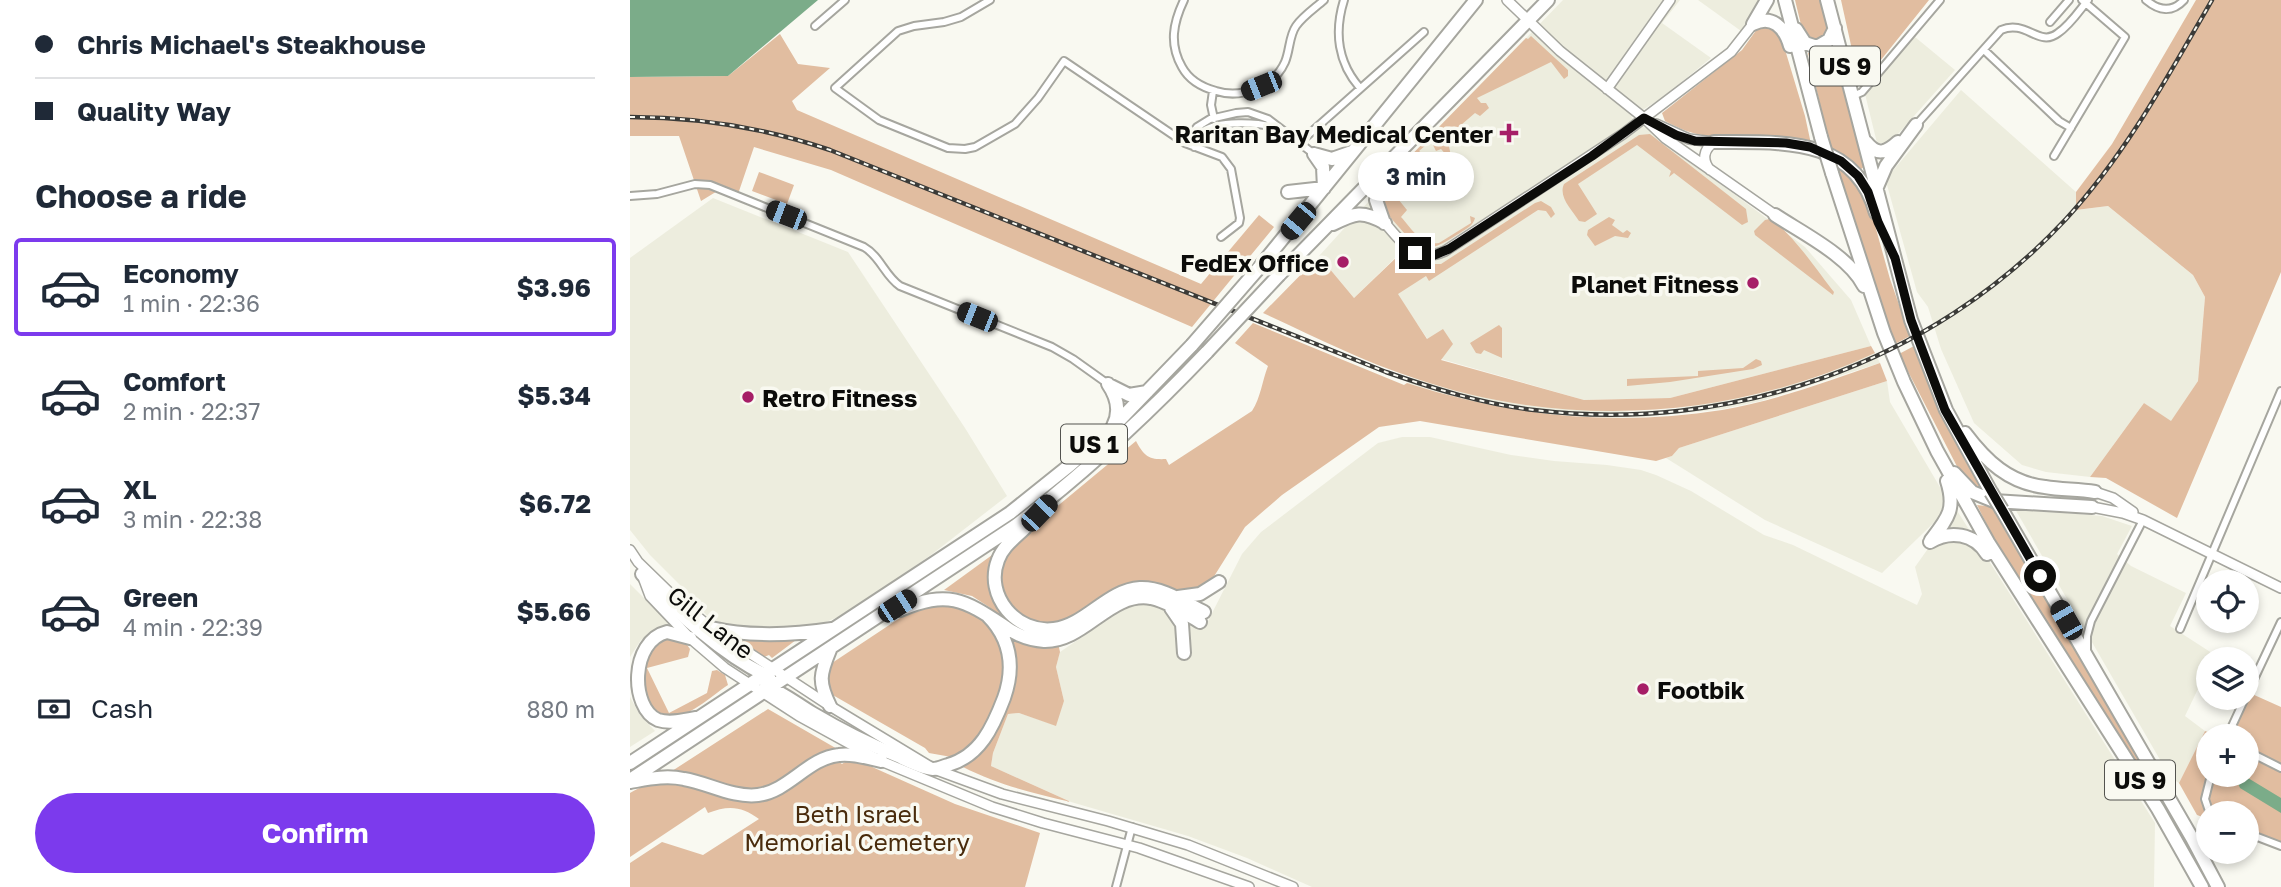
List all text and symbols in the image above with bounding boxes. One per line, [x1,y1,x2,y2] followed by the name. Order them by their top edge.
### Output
[77,29,426,60] text: Chris Michael's Steakhouse
[1810,46,1880,86] road number: US 9
[1238,68,1285,104] car
[77,96,231,127] text: Quality Way
[1174,119,1493,148] place label: Raritan Bay Medical Center
[1499,123,1519,143] marker: Raritan Bay Medical Center
[1357,152,1473,201] callout: 3 min
[1386,162,1446,190] text: 3 min
[35,177,247,215] text: Choose a ride
[763,198,810,232] car
[1277,198,1320,244] car
[1399,237,1431,269] route end
[1180,248,1329,277] place label: FedEx Office
[1335,254,1351,270] marker: FedEx Office
[39,256,102,319] icon: car
[123,258,239,289] text: Economy
[1571,269,1739,298] place label: Planet Fitness
[516,272,591,303] text: $3.96
[1745,275,1761,291] marker: Planet Fitness
[123,289,260,317] text: 1 min · 22:36
[954,299,1001,335] car
[39,364,102,427] icon: car
[123,366,226,397] text: Comfort
[517,380,591,411] text: $5.34
[762,383,917,412] place label: Retro Fitness
[740,389,756,405] marker: Retro Fitness
[123,397,260,425] text: 2 min · 22:37
[1061,424,1127,464] road number: US 1
[39,472,102,535] icon: car
[123,474,157,505] text: XL
[519,488,591,519] text: $6.72
[1017,491,1062,535] car
[123,505,262,533] text: 3 min · 22:38
[2024,560,2056,592] route start
[2196,570,2259,864] map controls
[2196,570,2259,633] button: locate
[39,580,102,643] icon: car
[662,580,760,664] street label: Gill Lane
[123,582,198,613] text: Green
[874,586,921,626] car
[516,596,591,627] text: $5.66
[2047,597,2086,643] car
[123,613,263,641] text: 4 min · 22:39
[2196,647,2259,710] button: layers
[1657,675,1745,704] place label: Footbik
[1635,681,1651,697] marker: Footbik
[35,690,73,728] icon: cash
[91,693,153,724] text: Cash
[527,695,595,723] text: 880 m
[2196,724,2259,787] button: +
[2105,760,2175,800] road number: US 9
[35,793,595,873] button: Confirm
[744,799,970,856] park label: Beth Israel Memorial Cemetery
[2196,801,2259,864] button: −

